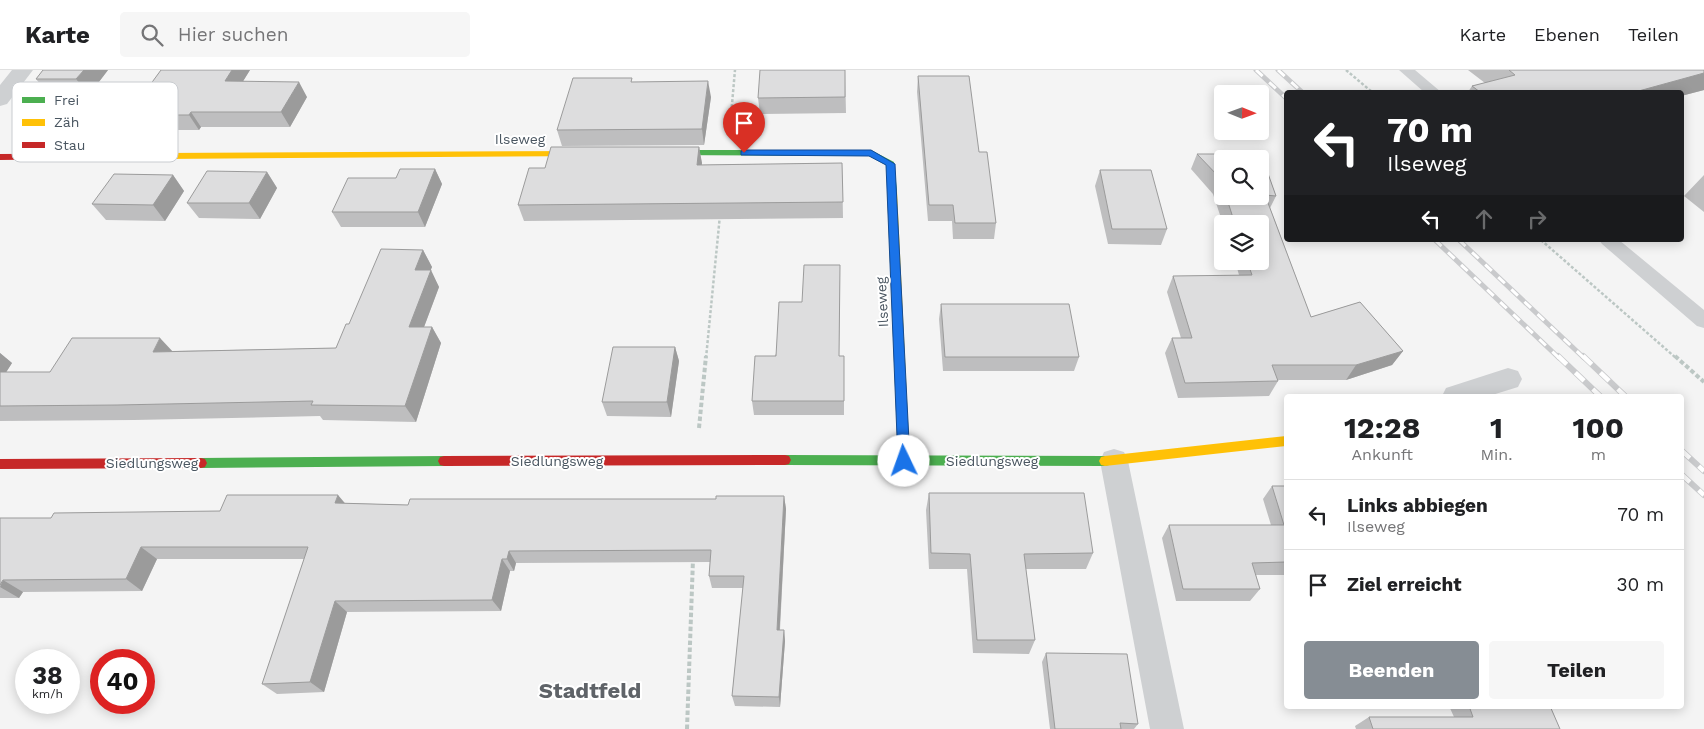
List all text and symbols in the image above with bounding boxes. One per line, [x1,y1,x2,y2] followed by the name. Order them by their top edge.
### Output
[120,12,470,57] search box
[25,21,90,49] text: Karte
[138,21,166,49] icon: search
[178,23,288,46] text: Hier suchen
[1460,24,1506,45] text: Karte
[1534,24,1600,45] text: Ebenen
[1628,24,1679,45] text: Teilen
[12,82,178,162] legend
[1214,85,1269,140] north arrow
[1214,85,1269,270] map controls
[54,92,79,108] text: Frei
[723,102,765,153] pin
[730,109,758,137] icon: arrive
[1387,109,1473,151] text: 70 m
[1304,110,1369,175] icon: left
[54,114,79,130] text: Zäh
[495,131,546,147] street label: Ilseweg
[54,137,85,153] text: Stau
[1214,150,1269,205] button: search
[1387,151,1467,176] text: Ilseweg
[1417,205,1445,233] icon: left
[1470,205,1498,233] icon: ahead
[1523,205,1551,233] icon: right
[1214,215,1269,270] button: layers
[873,276,891,328] street label: Ilseweg
[1344,410,1421,445] text: 12:28
[1490,410,1503,445] text: 1
[1572,410,1624,445] text: 100
[877,434,929,486] position arrow
[1352,445,1413,464] text: Ankunft
[1480,445,1513,464] text: Min.
[1591,445,1606,464] text: m
[511,453,604,469] street label: Siedlungsweg
[946,453,1039,469] street label: Siedlungsweg
[106,455,199,471] street label: Siedlungsweg
[1347,494,1488,517] text: Links abbiegen
[1304,501,1332,529] icon: left
[1617,503,1664,526] text: 70 m
[1347,517,1405,536] text: Ilseweg
[1304,571,1332,599] icon: arrive
[1347,573,1462,596] text: Ziel erreicht
[1617,573,1664,596] text: 30 m
[1304,641,1479,699] button: Beenden
[1489,641,1664,699] button: Teilen
[90,649,155,714] speed limit sign: 40
[32,661,63,690] text: 38
[539,678,641,703] district label: Stadtfeld
[32,687,63,701] text: km/h

